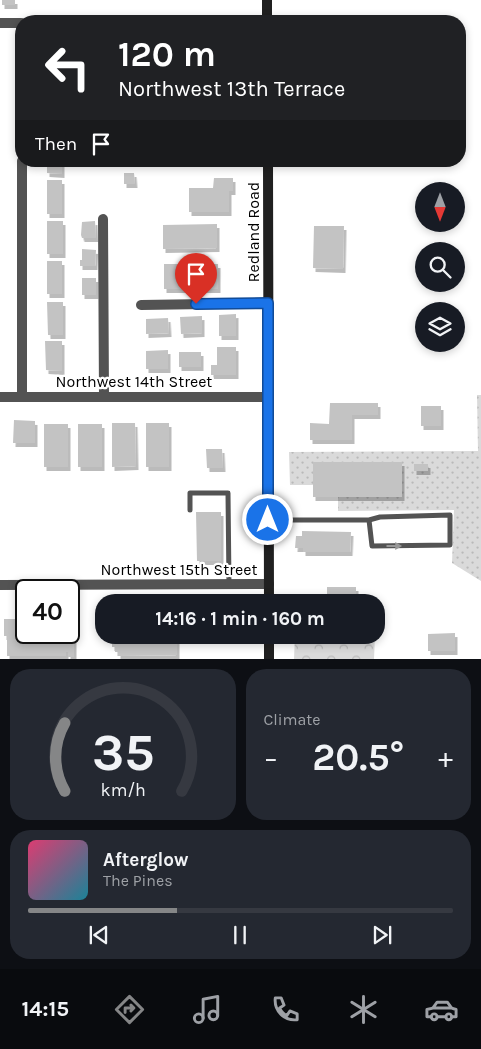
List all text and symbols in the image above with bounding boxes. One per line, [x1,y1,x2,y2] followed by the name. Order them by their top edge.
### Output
[118,34,216,75] text: 120 m
[35,35,100,100] icon: left
[118,76,345,102] text: Northwest 13th Terrace
[87,130,115,158] icon: arrive
[35,133,77,155] text: Then
[244,182,263,282] street label: Redland Road
[415,182,465,232] north arrow
[415,182,465,352] map controls
[415,242,465,292] button: search
[175,253,217,304] pin
[182,260,210,288] icon: arrive
[415,302,465,352] button: layers
[56,372,212,391] street label: Northwest 14th Street
[241,493,293,545] position arrow
[387,542,403,550] one-way arrow
[101,560,257,579] street label: Northwest 15th Street
[15,579,80,644] speed limit sign: 40
[155,608,325,630] text: 14:16 · 1 min · 160 m
[264,710,321,729] text: Climate
[91,722,154,783] text: 35
[312,735,404,780] text: 20.5°
[264,741,278,774] text: −
[438,741,453,774] text: +
[100,780,145,801] text: km/h
[103,849,189,871] text: Afterglow
[103,871,173,890] text: The Pines
[85,921,113,949] icon: previous
[226,921,254,949] icon: pause
[368,921,396,949] icon: next
[112,992,147,1027] icon: directions
[190,992,225,1027] icon: music
[268,992,303,1027] icon: phone
[346,992,381,1027] icon: climate
[424,992,459,1027] icon: car
[22,996,69,1022] text: 14:15

